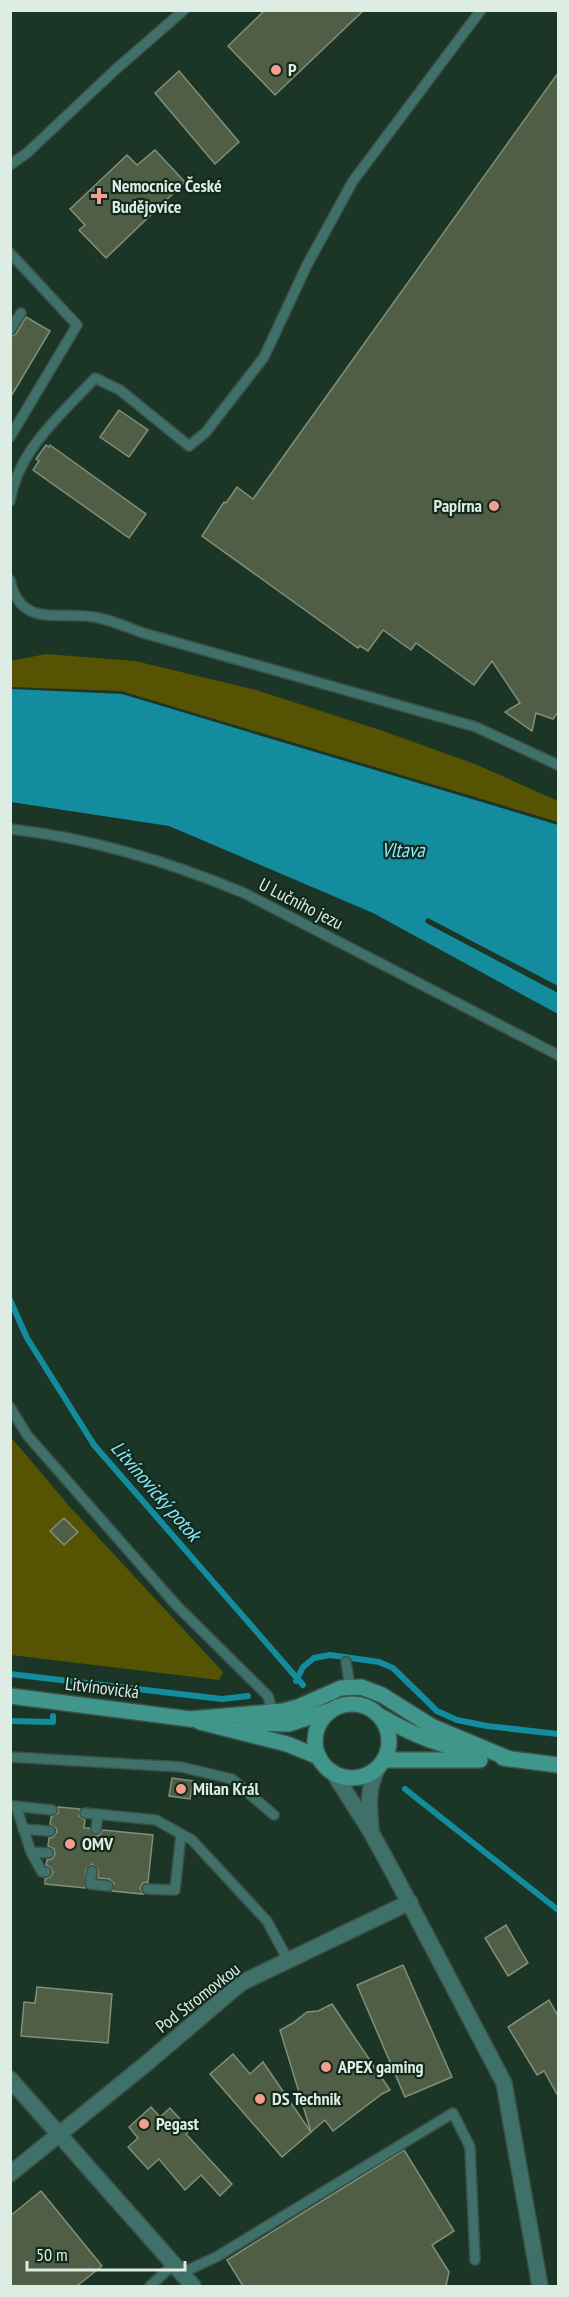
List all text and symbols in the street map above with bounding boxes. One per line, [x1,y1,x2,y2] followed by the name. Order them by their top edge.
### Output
[288,58,297,81] place label: P
[269,63,283,77] marker: P
[112,174,222,218] place label: Nemocnice České Budějovice
[90,187,108,205] marker: Nemocnice České Budějovice
[434,494,482,517] place label: Papírna
[487,499,501,513] marker: Papírna
[381,837,426,863] water label: Vltava
[255,873,347,935] street label: U Lučního jezu
[105,1435,208,1548] water label: Litvínovický potok
[64,1672,140,1703] street label: Litvínovická
[193,1777,259,1800] place label: Milan Král
[174,1782,188,1796] marker: Milan Král
[82,1832,114,1855] place label: OMV
[63,1837,77,1851] marker: OMV
[151,1957,245,2038] street label: Pod Stromovkou
[337,2055,424,2078] place label: APEX gaming
[319,2060,333,2074] marker: APEX gaming
[272,2087,342,2110] place label: DS Technik
[253,2092,267,2106] marker: DS Technik
[156,2112,199,2135] place label: Pegast
[137,2117,151,2131] marker: Pegast
[27,2234,184,2272] scale bar
[36,2243,68,2266] text: 50 m

